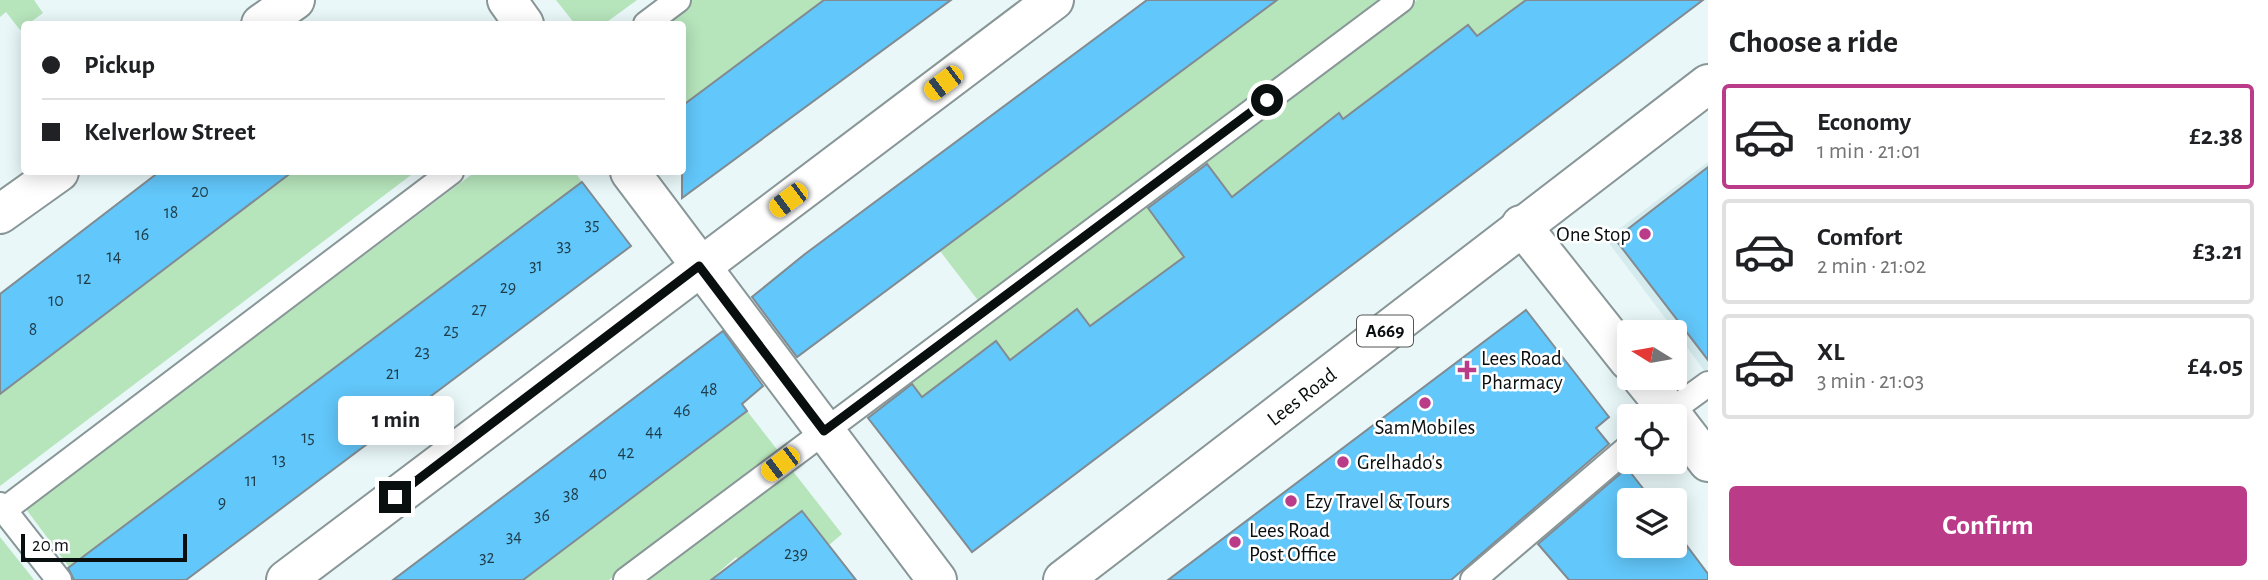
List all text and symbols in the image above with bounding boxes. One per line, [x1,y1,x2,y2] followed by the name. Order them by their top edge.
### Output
[1729,26,1898,58] text: Choose a ride
[84,52,155,78] text: Pickup
[920,62,967,104] car
[1251,84,1283,116] route start
[1733,105,1796,168] icon: car
[1817,109,1911,135] text: Economy
[84,119,256,145] text: Kelverlow Street
[2189,123,2243,149] text: £2.38
[1817,140,1921,163] text: 1 min · 21:01
[765,179,812,221] car
[191,183,209,201] house number: 20
[164,204,178,222] house number: 18
[585,216,599,234] house number: 35
[1733,220,1796,283] icon: car
[1556,224,1631,245] place label: One Stop
[1817,224,1902,250] text: Comfort
[135,226,149,244] house number: 16
[1637,226,1653,242] marker: One Stop
[557,237,571,255] house number: 33
[2193,238,2243,264] text: £3.21
[107,248,122,266] house number: 14
[1817,255,1926,278] text: 2 min · 21:02
[529,257,543,275] house number: 31
[77,270,91,288] house number: 12
[500,279,516,297] house number: 29
[48,292,64,310] house number: 10
[471,301,487,319] house number: 27
[1357,316,1413,346] road number: A669
[1617,320,1687,390] north arrow
[1617,320,1687,558] map controls
[29,321,37,339] house number: 8
[443,322,459,340] house number: 25
[1733,335,1796,398] icon: car
[1817,339,1844,365] text: XL
[414,343,430,361] house number: 23
[1481,348,1563,393] place label: Lees Road Pharmacy
[2188,353,2243,379] text: £4.05
[1459,362,1475,378] marker: Lees Road Pharmacy
[1263,363,1340,429] street label: Lees Road
[386,365,400,383] house number: 21
[1817,370,1924,393] text: 3 min · 21:03
[700,381,718,399] house number: 48
[1417,395,1433,411] marker: SamMobiles
[337,396,453,444] callout: 1 min
[673,402,691,420] house number: 46
[1617,404,1687,474] button: locate
[372,409,420,432] text: 1 min
[1375,417,1475,438] place label: SamMobiles
[645,423,663,441] house number: 44
[301,429,315,447] house number: 15
[757,443,804,485] car
[618,444,634,462] house number: 42
[272,451,286,469] house number: 13
[1357,452,1443,473] place label: Grelhado's
[1335,454,1351,470] marker: Grelhado's
[589,465,607,483] house number: 40
[245,472,257,490] house number: 11
[379,481,411,513] route end
[563,486,579,504] house number: 38
[1729,486,2247,566] button: Confirm
[1617,488,1687,558] button: layers
[1305,491,1450,512] place label: Ezy Travel & Tours
[1283,493,1299,509] marker: Ezy Travel & Tours
[218,494,226,512] house number: 9
[534,507,550,525] house number: 36
[1249,520,1336,565] place label: Lees Road Post Office
[506,528,522,546] house number: 34
[21,531,187,563] scale bar
[1227,534,1243,550] marker: Lees Road Post Office
[32,536,69,555] text: 20 m
[784,545,808,563] house number: 239
[479,549,495,567] house number: 32

